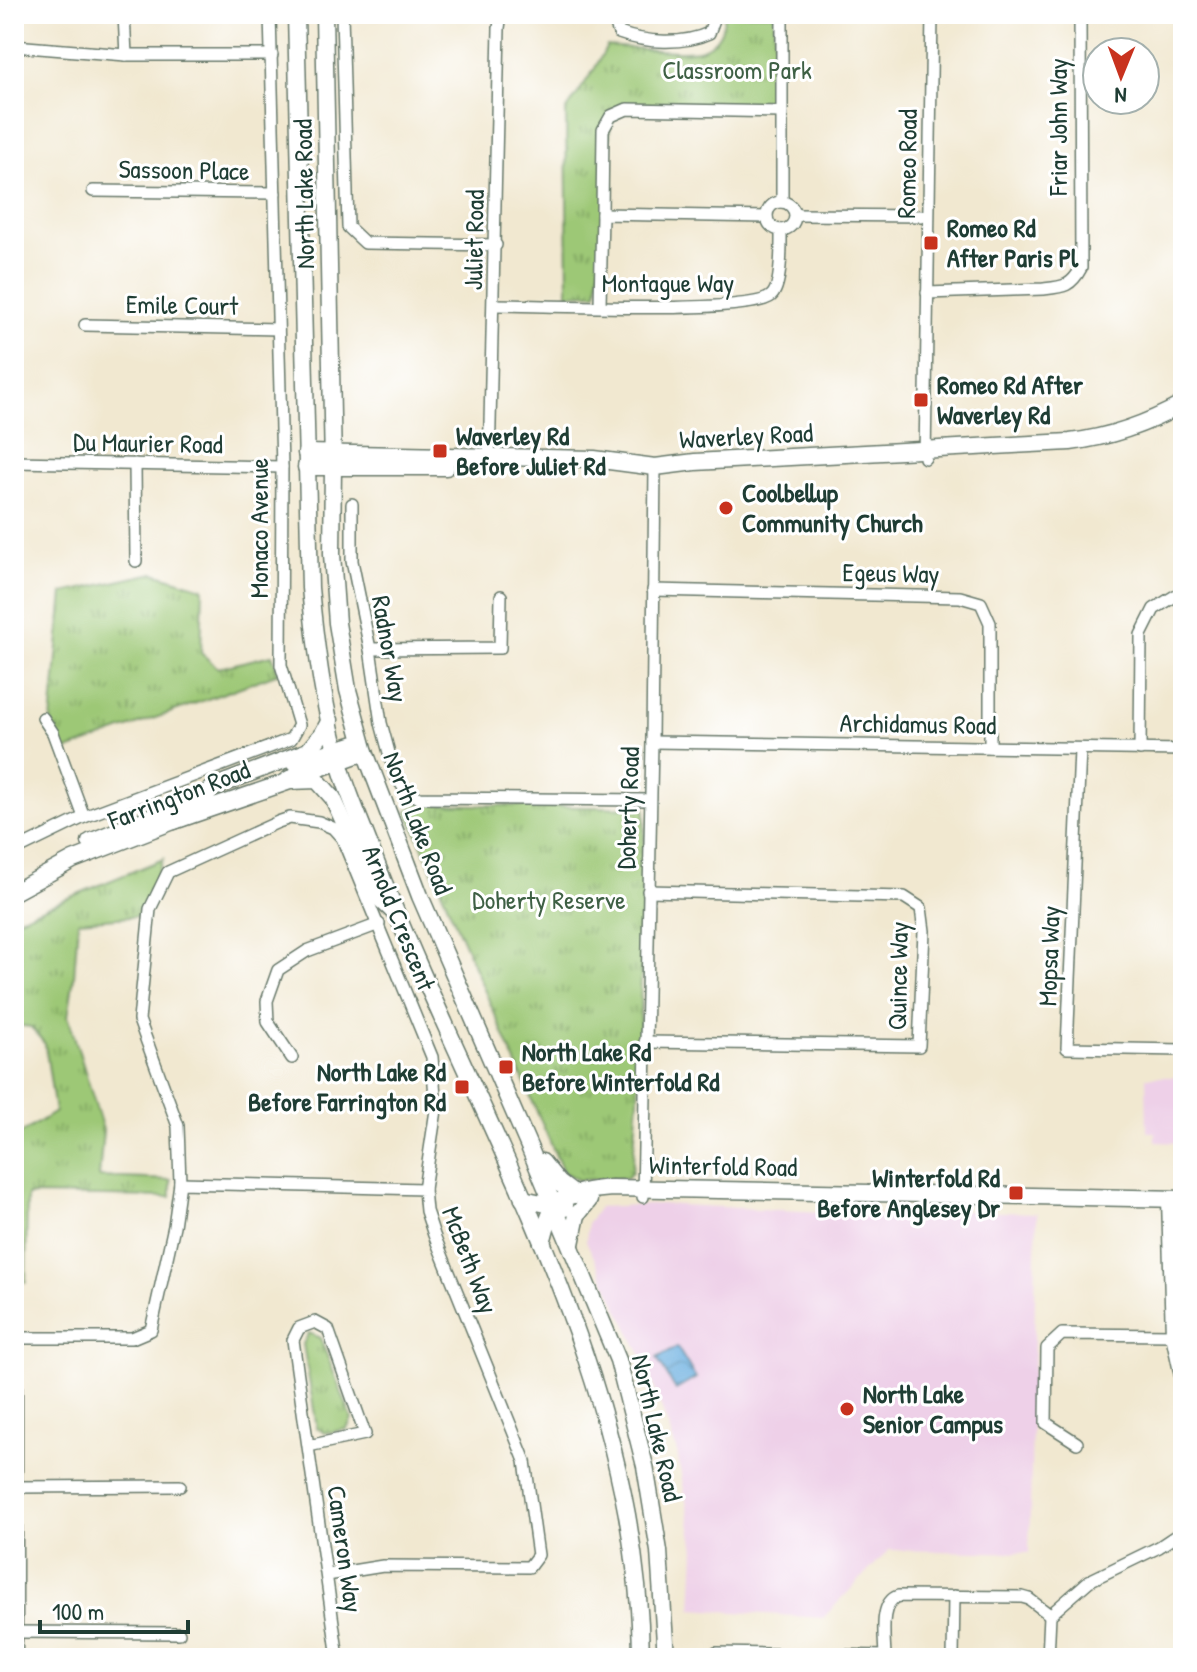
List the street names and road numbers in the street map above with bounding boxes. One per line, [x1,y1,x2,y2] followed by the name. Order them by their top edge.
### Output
[1040,58,1075,197] street label: Friar John Way
[888,109,925,219] street label: Romeo Road
[285,119,322,269] street label: North Lake Road
[118,151,250,188] street label: Sassoon Place
[455,189,492,291] street label: Juliet Road
[602,265,734,300] street label: Montague Way
[126,286,240,323] street label: Emile Court
[678,415,814,456] street label: Waverley Road
[73,424,223,461] street label: Du Maurier Road
[241,458,276,598] street label: Monaco Avenue
[842,554,940,591] street label: Egeus Way
[364,593,417,705] street label: Radnor Way
[839,705,997,742] street label: Archidamus Road
[608,746,647,870] street label: Doherty Road
[375,747,462,899] street label: North Lake Road
[102,752,255,838] street label: Farrington Road
[354,840,445,997] street label: Arnold Crescent
[1029,905,1068,1007] street label: Mopsa Way
[879,921,916,1031] street label: Quince Way
[649,1147,797,1184] street label: Winterfold Road
[434,1201,507,1318] street label: McBeth Way
[624,1351,691,1505] street label: North Lake Road
[319,1483,372,1615] street label: Cameron Way

